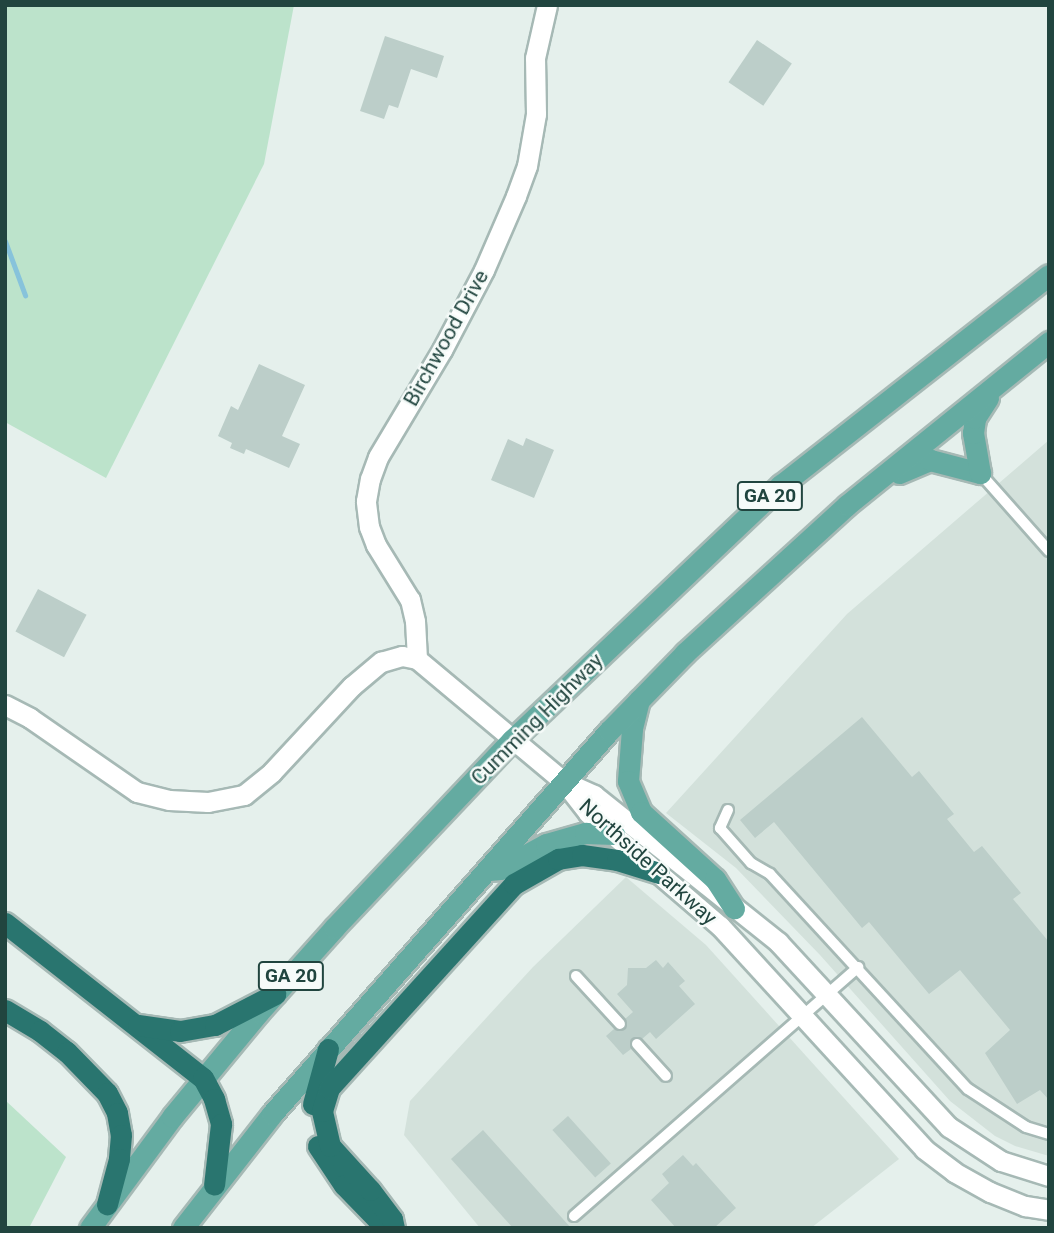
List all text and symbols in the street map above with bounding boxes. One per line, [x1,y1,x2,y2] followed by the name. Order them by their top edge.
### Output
[398,266,494,410] street label: Birchwood Drive
[737,481,803,512] road number: GA 20
[466,648,608,790] street label: Cumming Highway
[574,794,722,930] street label: Northside Parkway
[258,960,324,992] road number: GA 20

